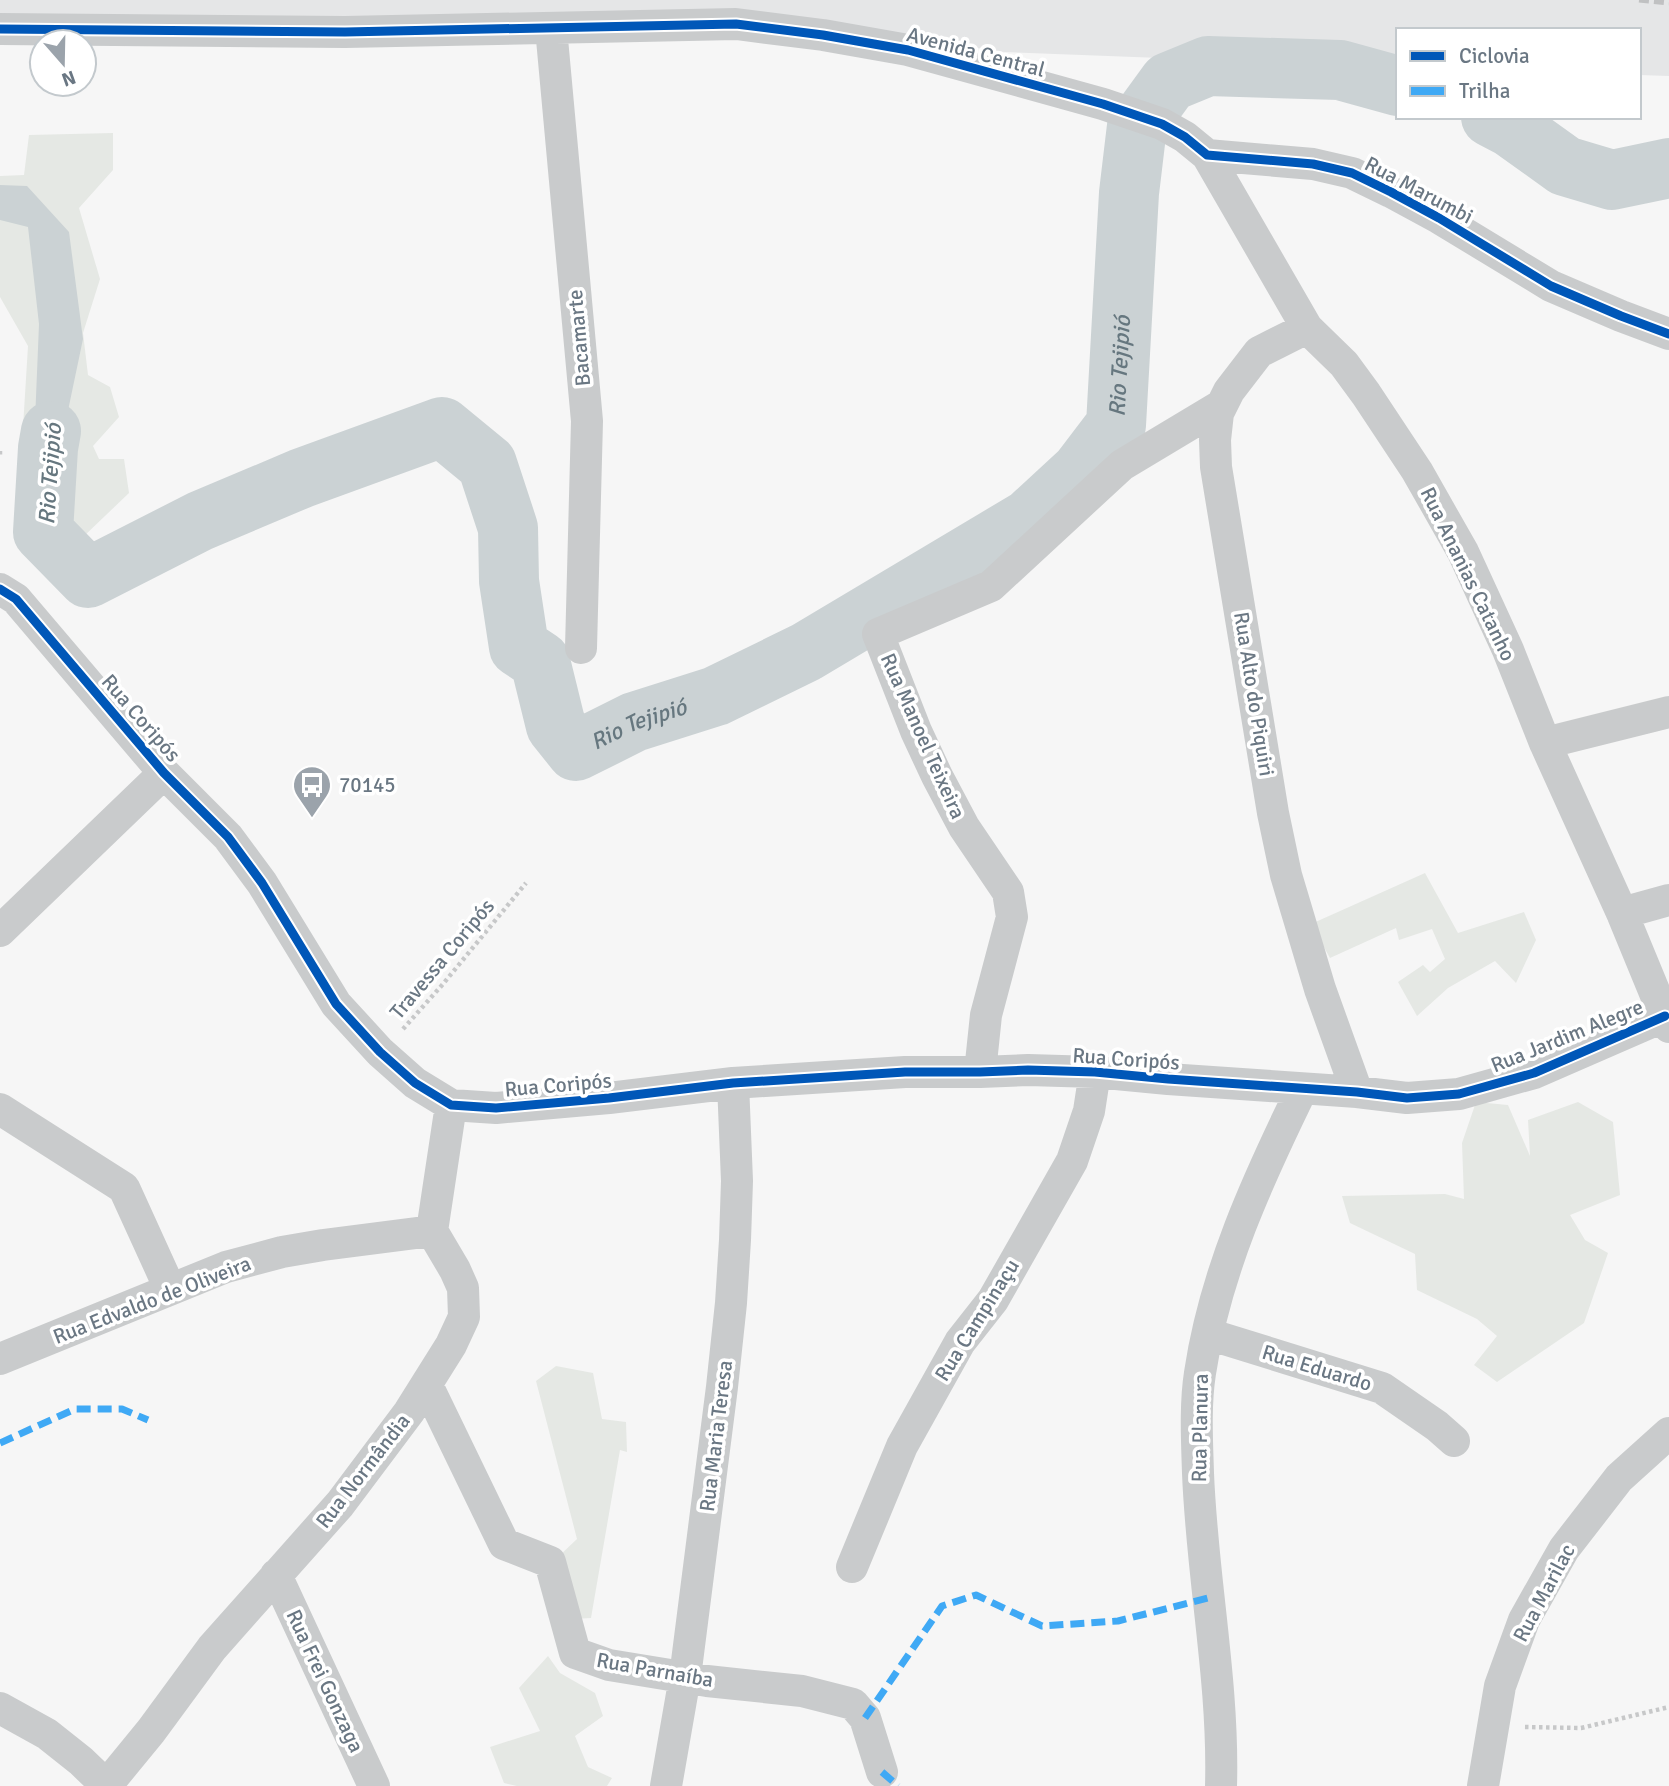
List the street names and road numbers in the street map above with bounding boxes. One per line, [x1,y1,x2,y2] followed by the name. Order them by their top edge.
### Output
[904,21,1048,83] street label: Avenida Central
[1360,151,1478,229] street label: Rua Marumbi
[562,289,596,387] street label: Bacamarte
[1415,483,1521,665] street label: Rua Ananias Catanho
[1228,610,1280,778] street label: Rua Alto do Piquiri
[875,649,971,823] street label: Rua Manoel Teixeira
[96,669,186,767] street label: Rua Coripós
[384,894,500,1024] street label: Travessa Coripós
[1487,994,1647,1078] street label: Rua Jardim Alegre
[1072,1042,1180,1076] street label: Rua Coripós
[503,1067,613,1103] street label: Rua Coripós
[49,1250,255,1350] street label: Rua Edvaldo de Oliveira
[929,1254,1025,1386] street label: Rua Campinaçu
[1259,1339,1375,1397] street label: Rua Eduardo
[694,1359,738,1513] street label: Rua Maria Teresa
[1186,1373,1214,1483] street label: Rua Planura
[310,1409,416,1533] street label: Rua Normândia
[1507,1540,1581,1646] street label: Rua Marilac
[280,1605,370,1757] street label: Rua Frei Gonzaga
[594,1647,716,1693] street label: Rua Parnaíba

